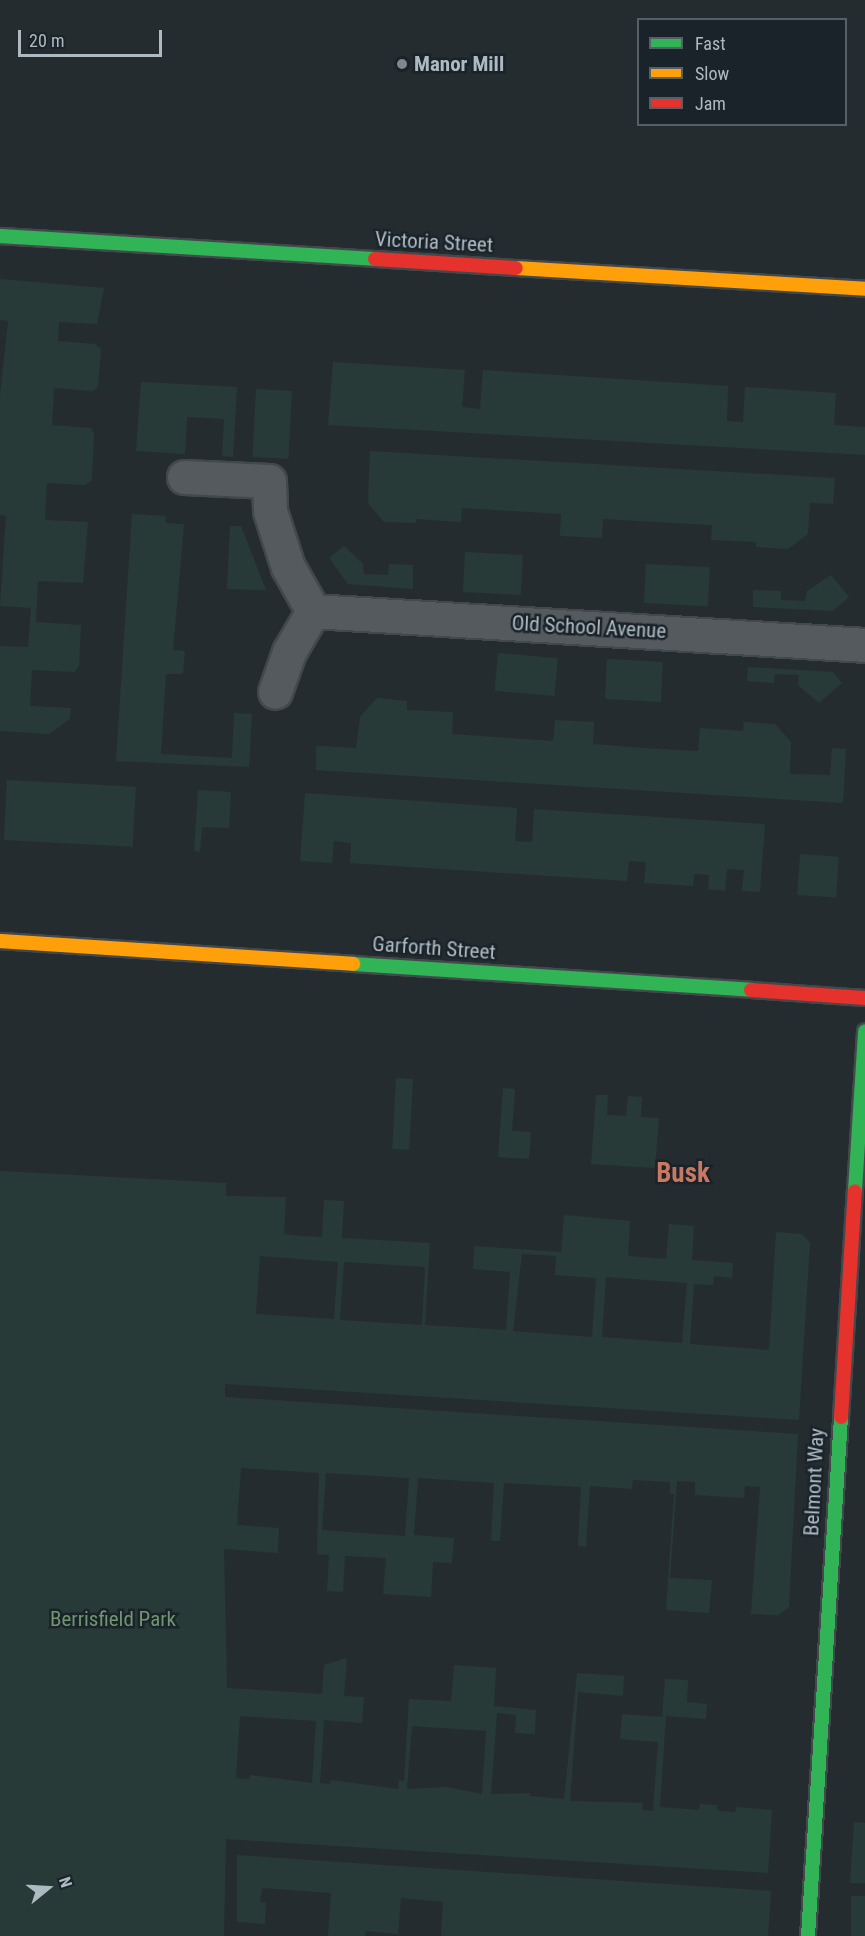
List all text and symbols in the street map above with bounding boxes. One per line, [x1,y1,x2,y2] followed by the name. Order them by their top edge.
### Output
[21,18,165,56] scale bar
[637,18,847,126] legend
[29,30,64,51] text: 20 m
[695,33,726,54] text: Fast
[414,51,504,77] place label: Manor Mill
[395,57,409,71] marker: Manor Mill
[695,63,729,84] text: Slow
[695,93,726,114] text: Jam
[374,226,494,258] street label: Victoria Street
[511,610,667,644] street label: Old School Avenue
[372,931,496,965] street label: Garforth Street
[656,1158,710,1190] district label: Busk
[799,1427,829,1537] street label: Belmont Way
[50,1606,176,1632] park label: Berrisfield Park
[18,1858,78,1918] north arrow
[55,1875,76,1890] text: N

